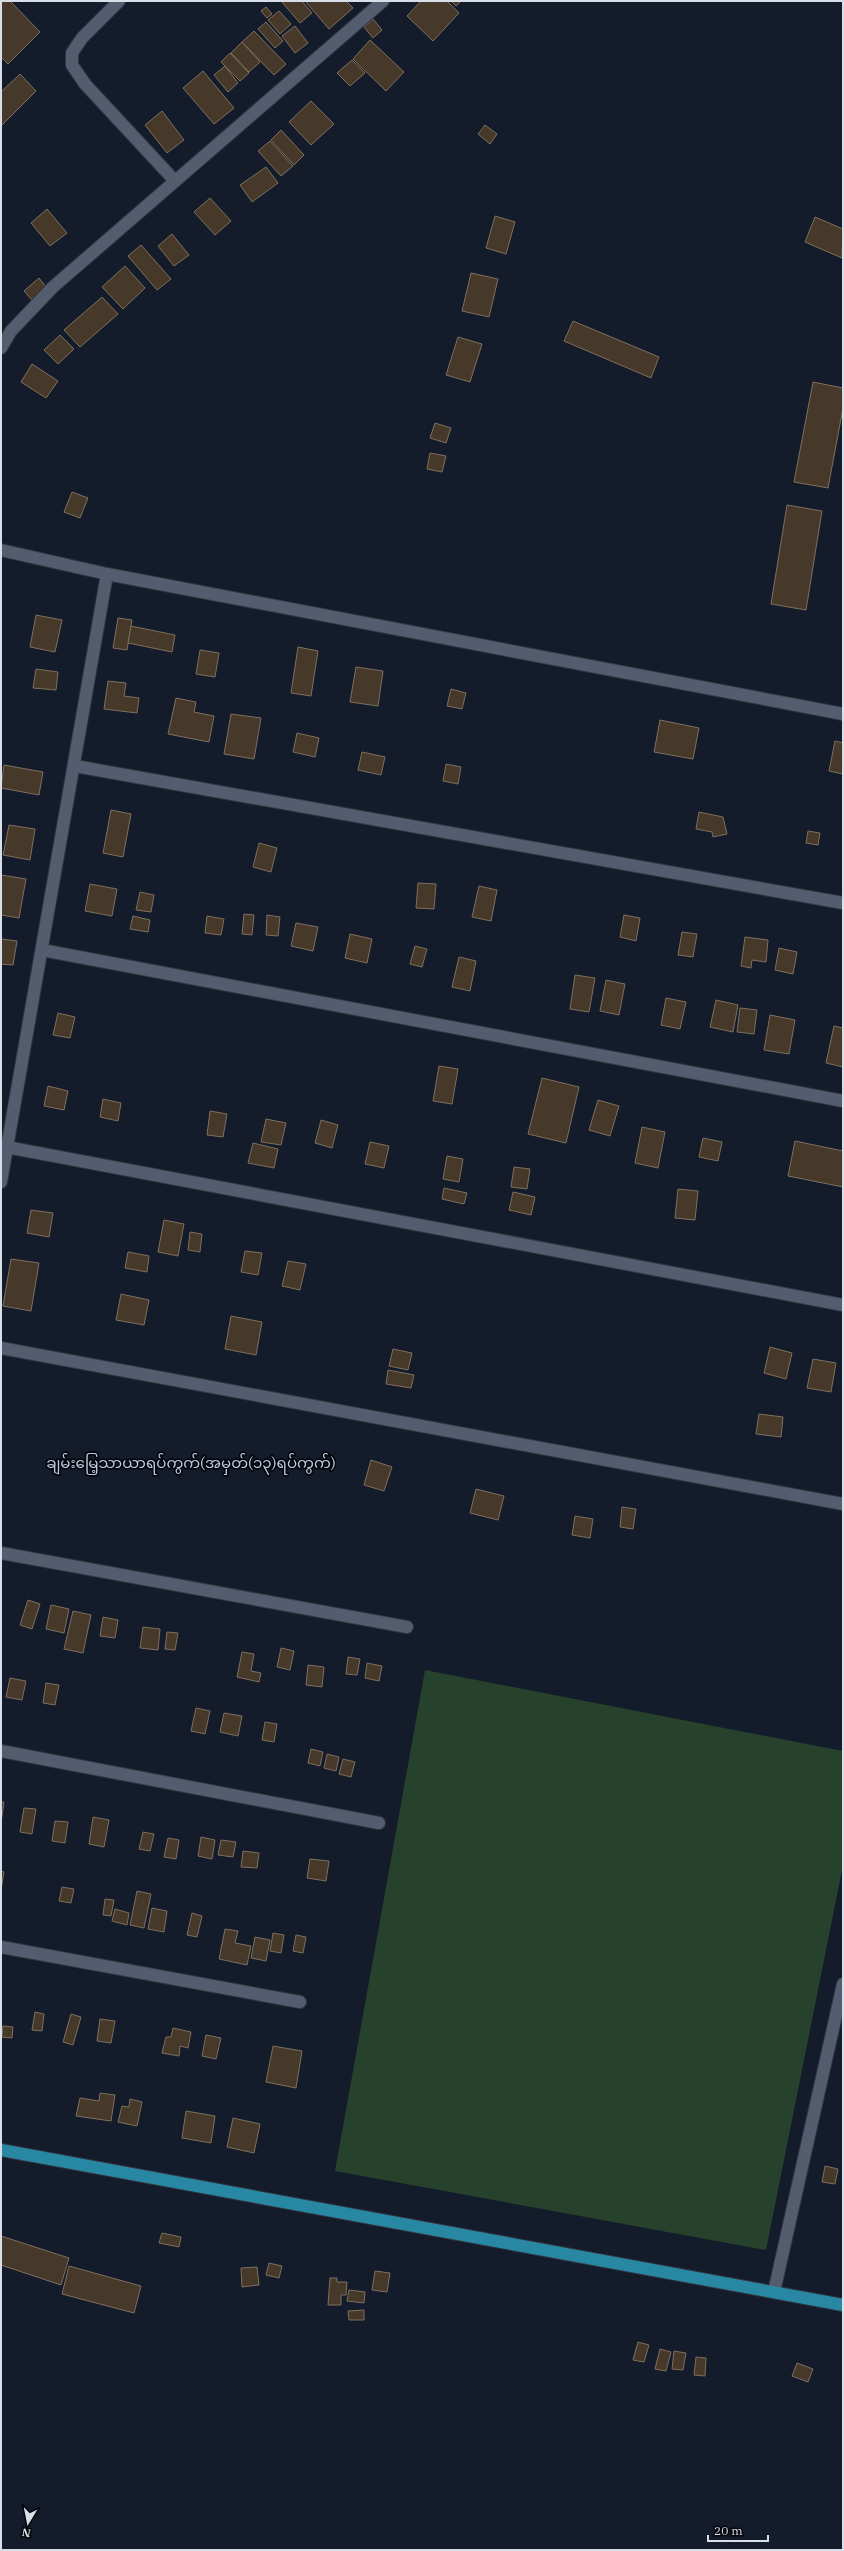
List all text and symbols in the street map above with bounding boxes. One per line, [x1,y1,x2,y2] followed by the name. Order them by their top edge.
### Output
[46,1453,336,1475] district label: ချမ်းမြေ့သာယာရပ်ကွက်(အမှတ်(၁၃)ရပ်ကွက်)
[8,2503,48,2543] north arrow
[708,2517,768,2543] scale bar
[714,2523,743,2538] text: 20 m
[20,2525,32,2540] text: N

